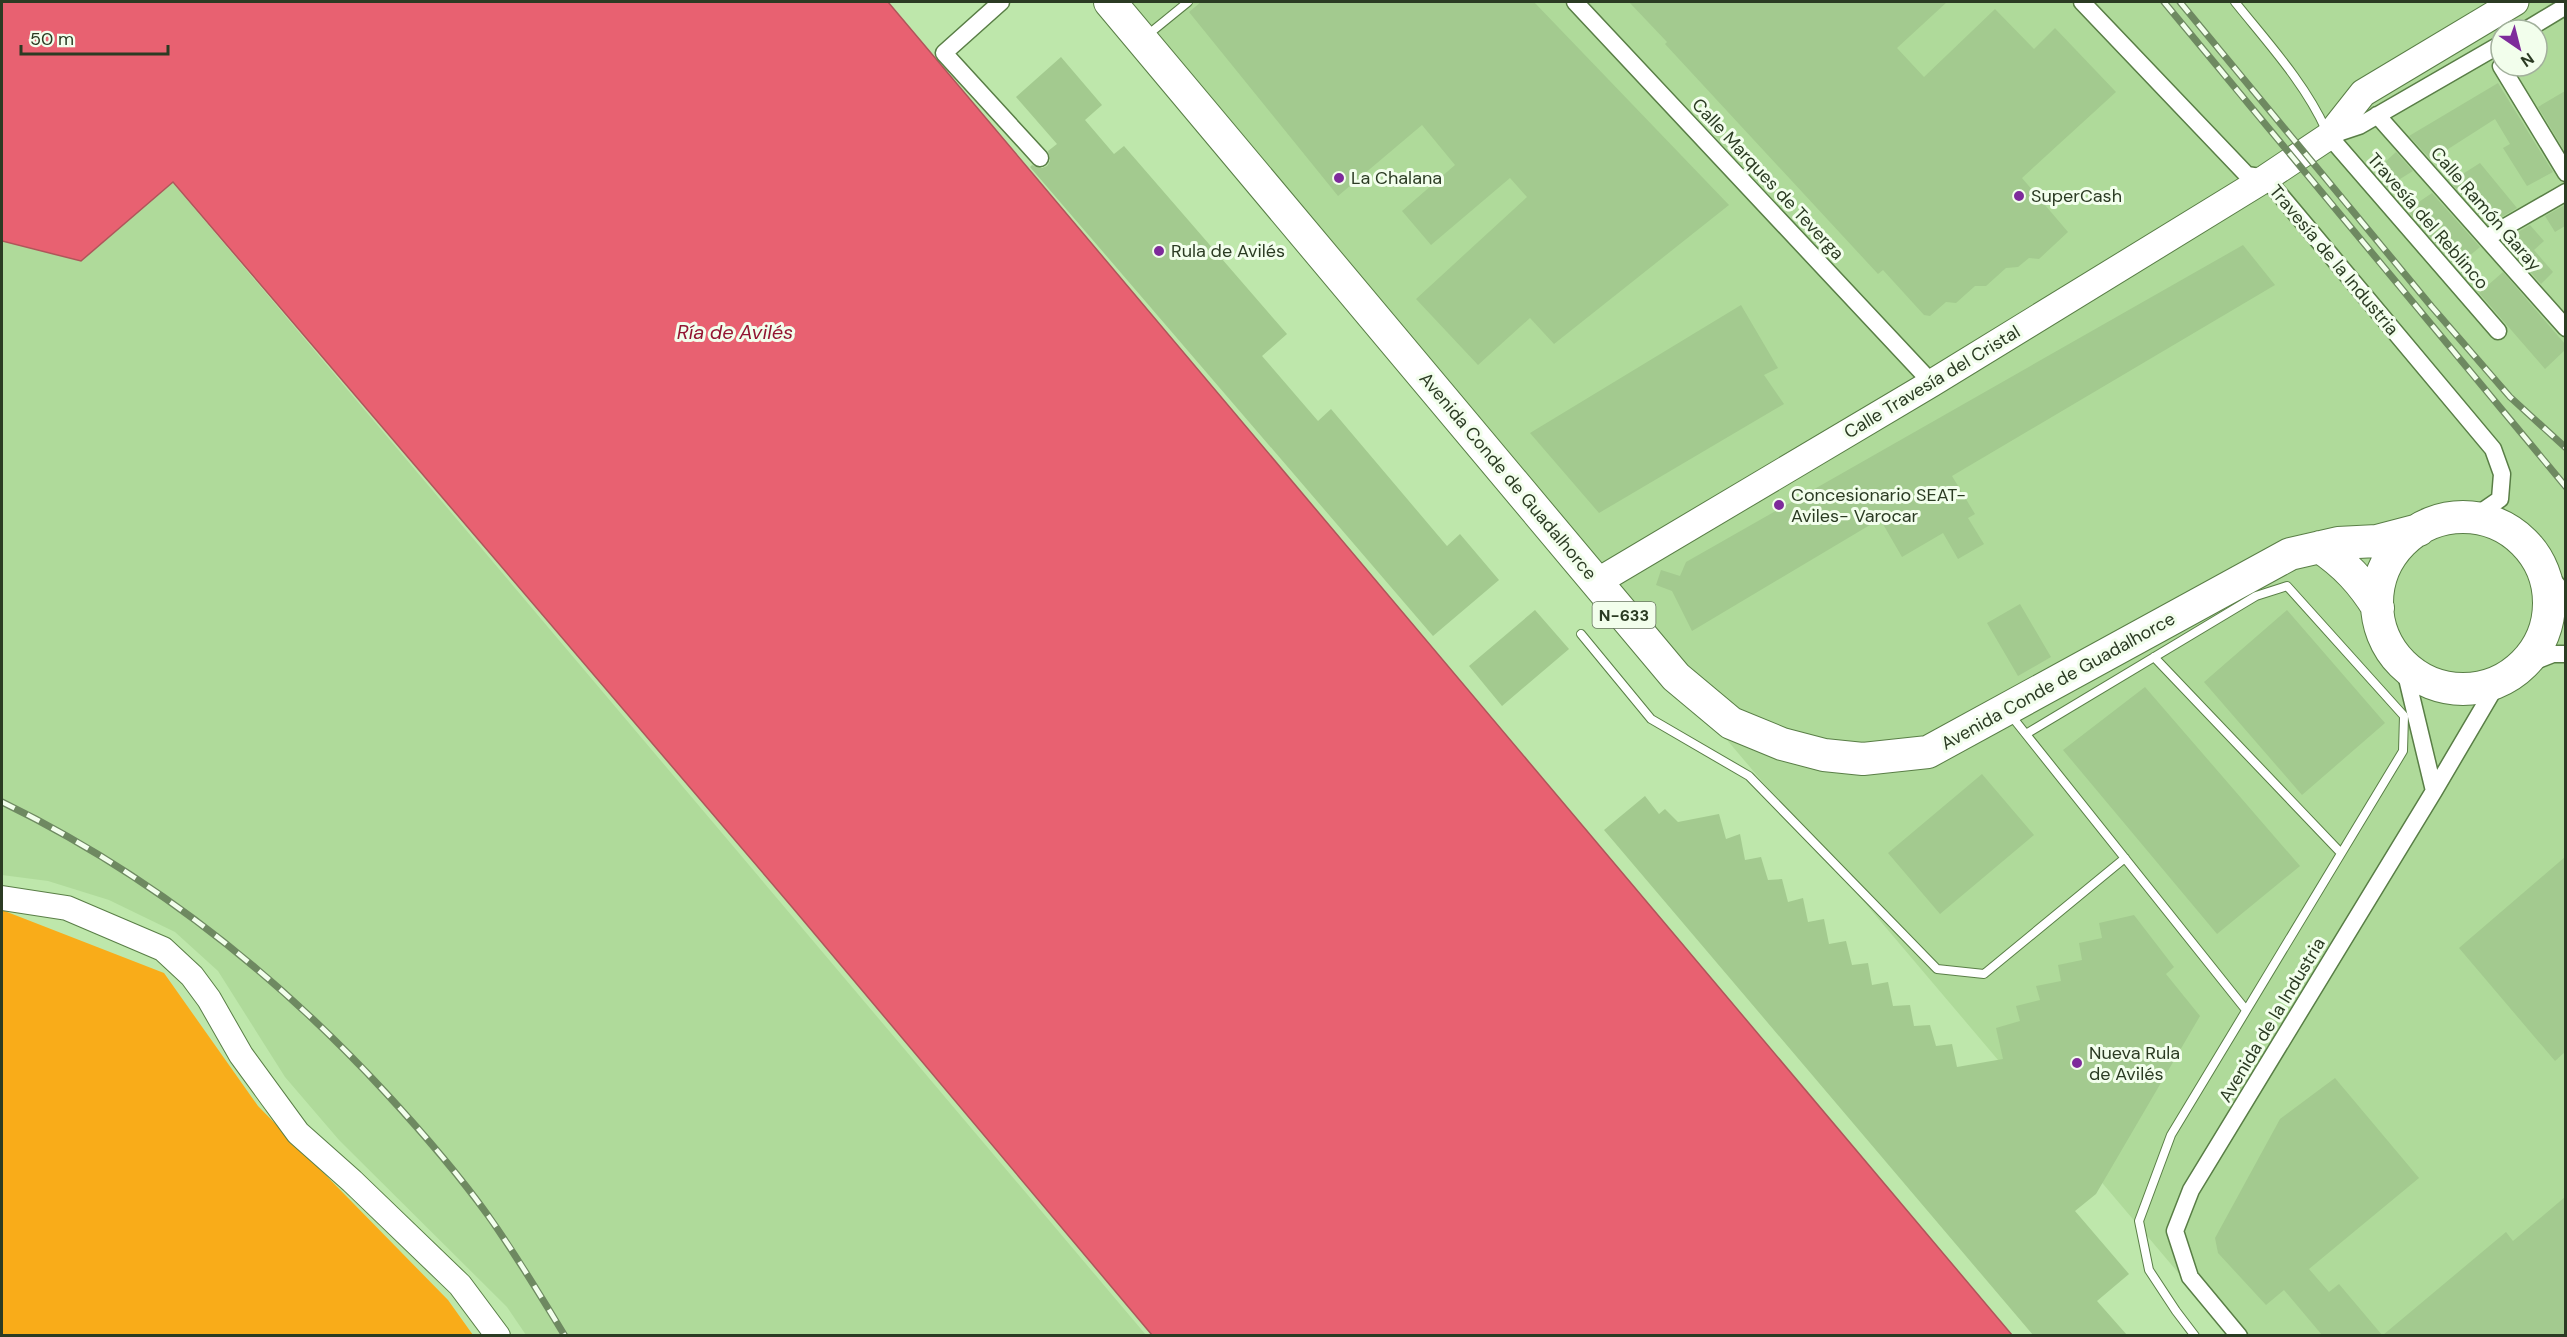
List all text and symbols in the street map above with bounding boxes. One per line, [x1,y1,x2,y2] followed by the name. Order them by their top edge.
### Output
[21,18,168,56] scale bar
[2489,18,2549,78] north arrow
[30,27,74,51] text: 50 m
[2517,48,2538,72] text: N
[1687,93,1849,265] street label: Calle Marques de Teverga
[2425,142,2547,276] street label: Calle Ramón Garay
[2362,148,2494,294] street label: Travesía del Reblinco
[1351,166,1442,190] place label: La Chalana
[1332,171,1346,185] marker: La Chalana
[2264,180,2404,340] street label: Travesía de la Industria
[2031,184,2122,208] place label: SuperCash
[2012,189,2026,203] marker: SuperCash
[1171,239,1285,263] place label: Rula de Avilés
[1152,244,1166,258] marker: Rula de Avilés
[677,319,793,345] water label: Ría de Avilés
[1839,320,2025,444] street label: Calle Travesía del Cristal
[1414,367,1602,585] street label: Avenida Conde de Guadalhorce
[1791,483,1966,528] place label: Concesionario SEAT- Aviles- Varocar
[1772,498,1786,512] marker: Concesionario SEAT- Aviles- Varocar
[1592,602,1656,628] road number: N-633
[1937,607,2179,755] street label: Avenida Conde de Guadalhorce
[2213,933,2331,1107] street label: Avenida de la Industria
[2089,1041,2180,1086] place label: Nueva Rula de Avilés
[2070,1056,2084,1070] marker: Nueva Rula de Avilés

